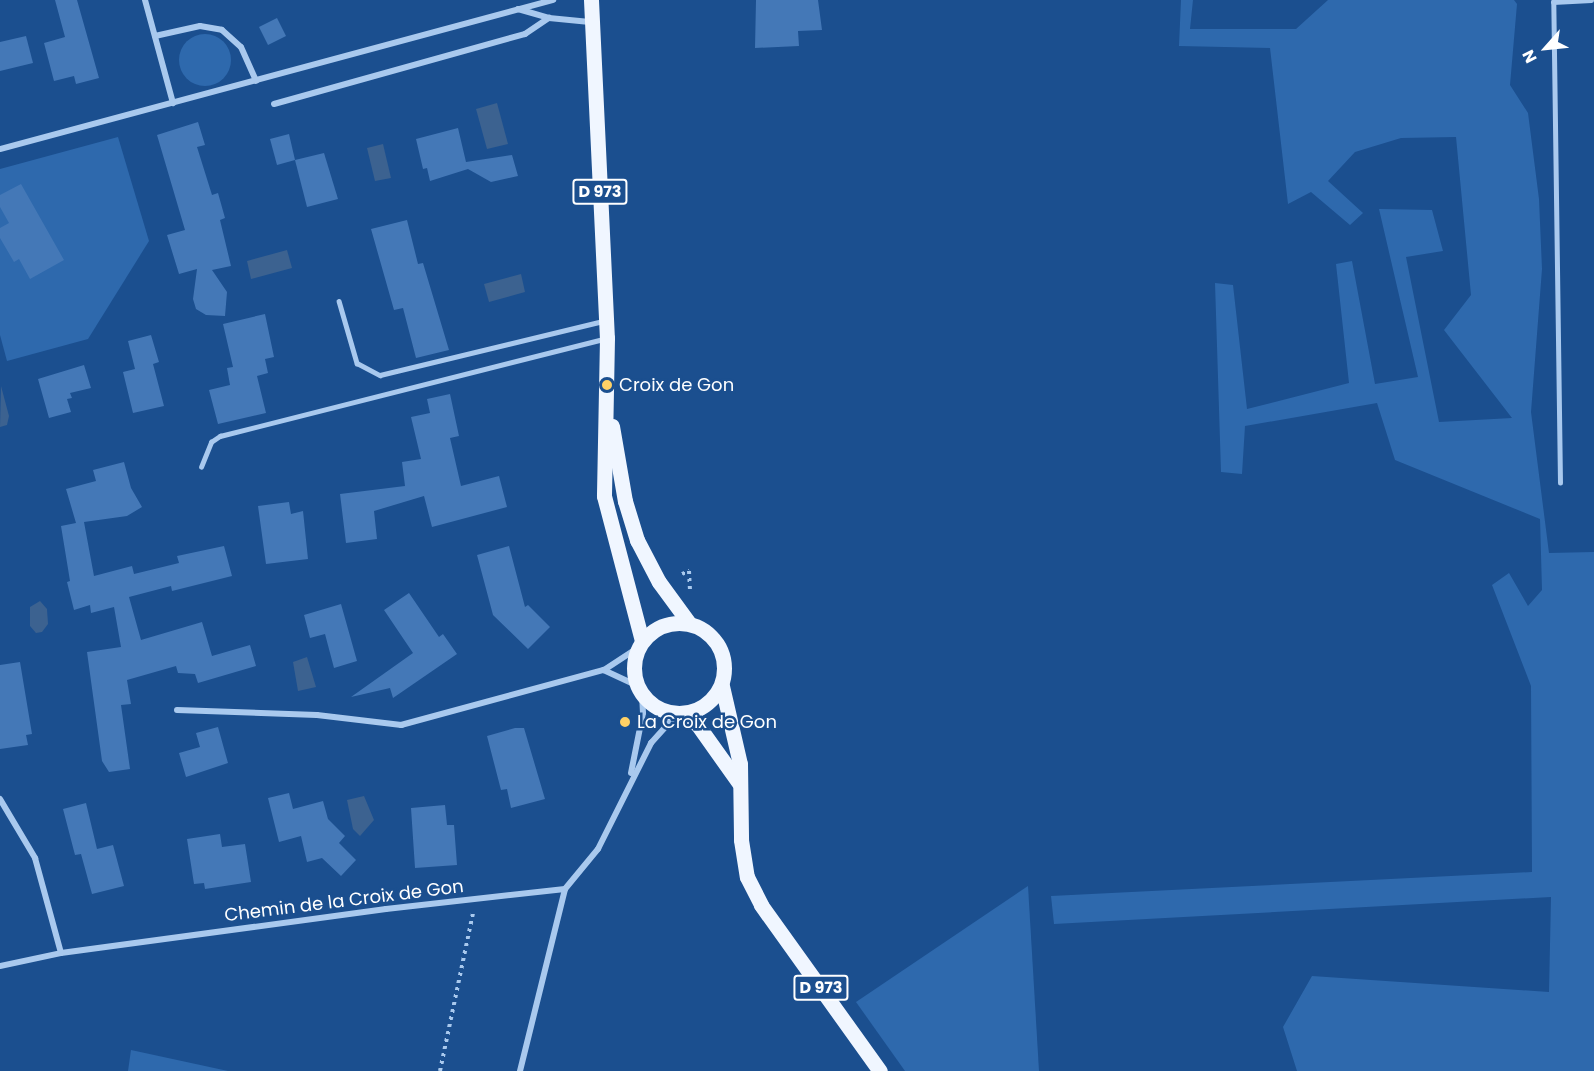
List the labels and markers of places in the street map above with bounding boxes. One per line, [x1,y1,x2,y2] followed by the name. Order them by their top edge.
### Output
[619,374,734,396] place label: Croix de Gon
[600,378,614,392] marker: Croix de Gon
[637,711,777,733] place label: La Croix de Gon
[618,715,632,729] marker: La Croix de Gon

